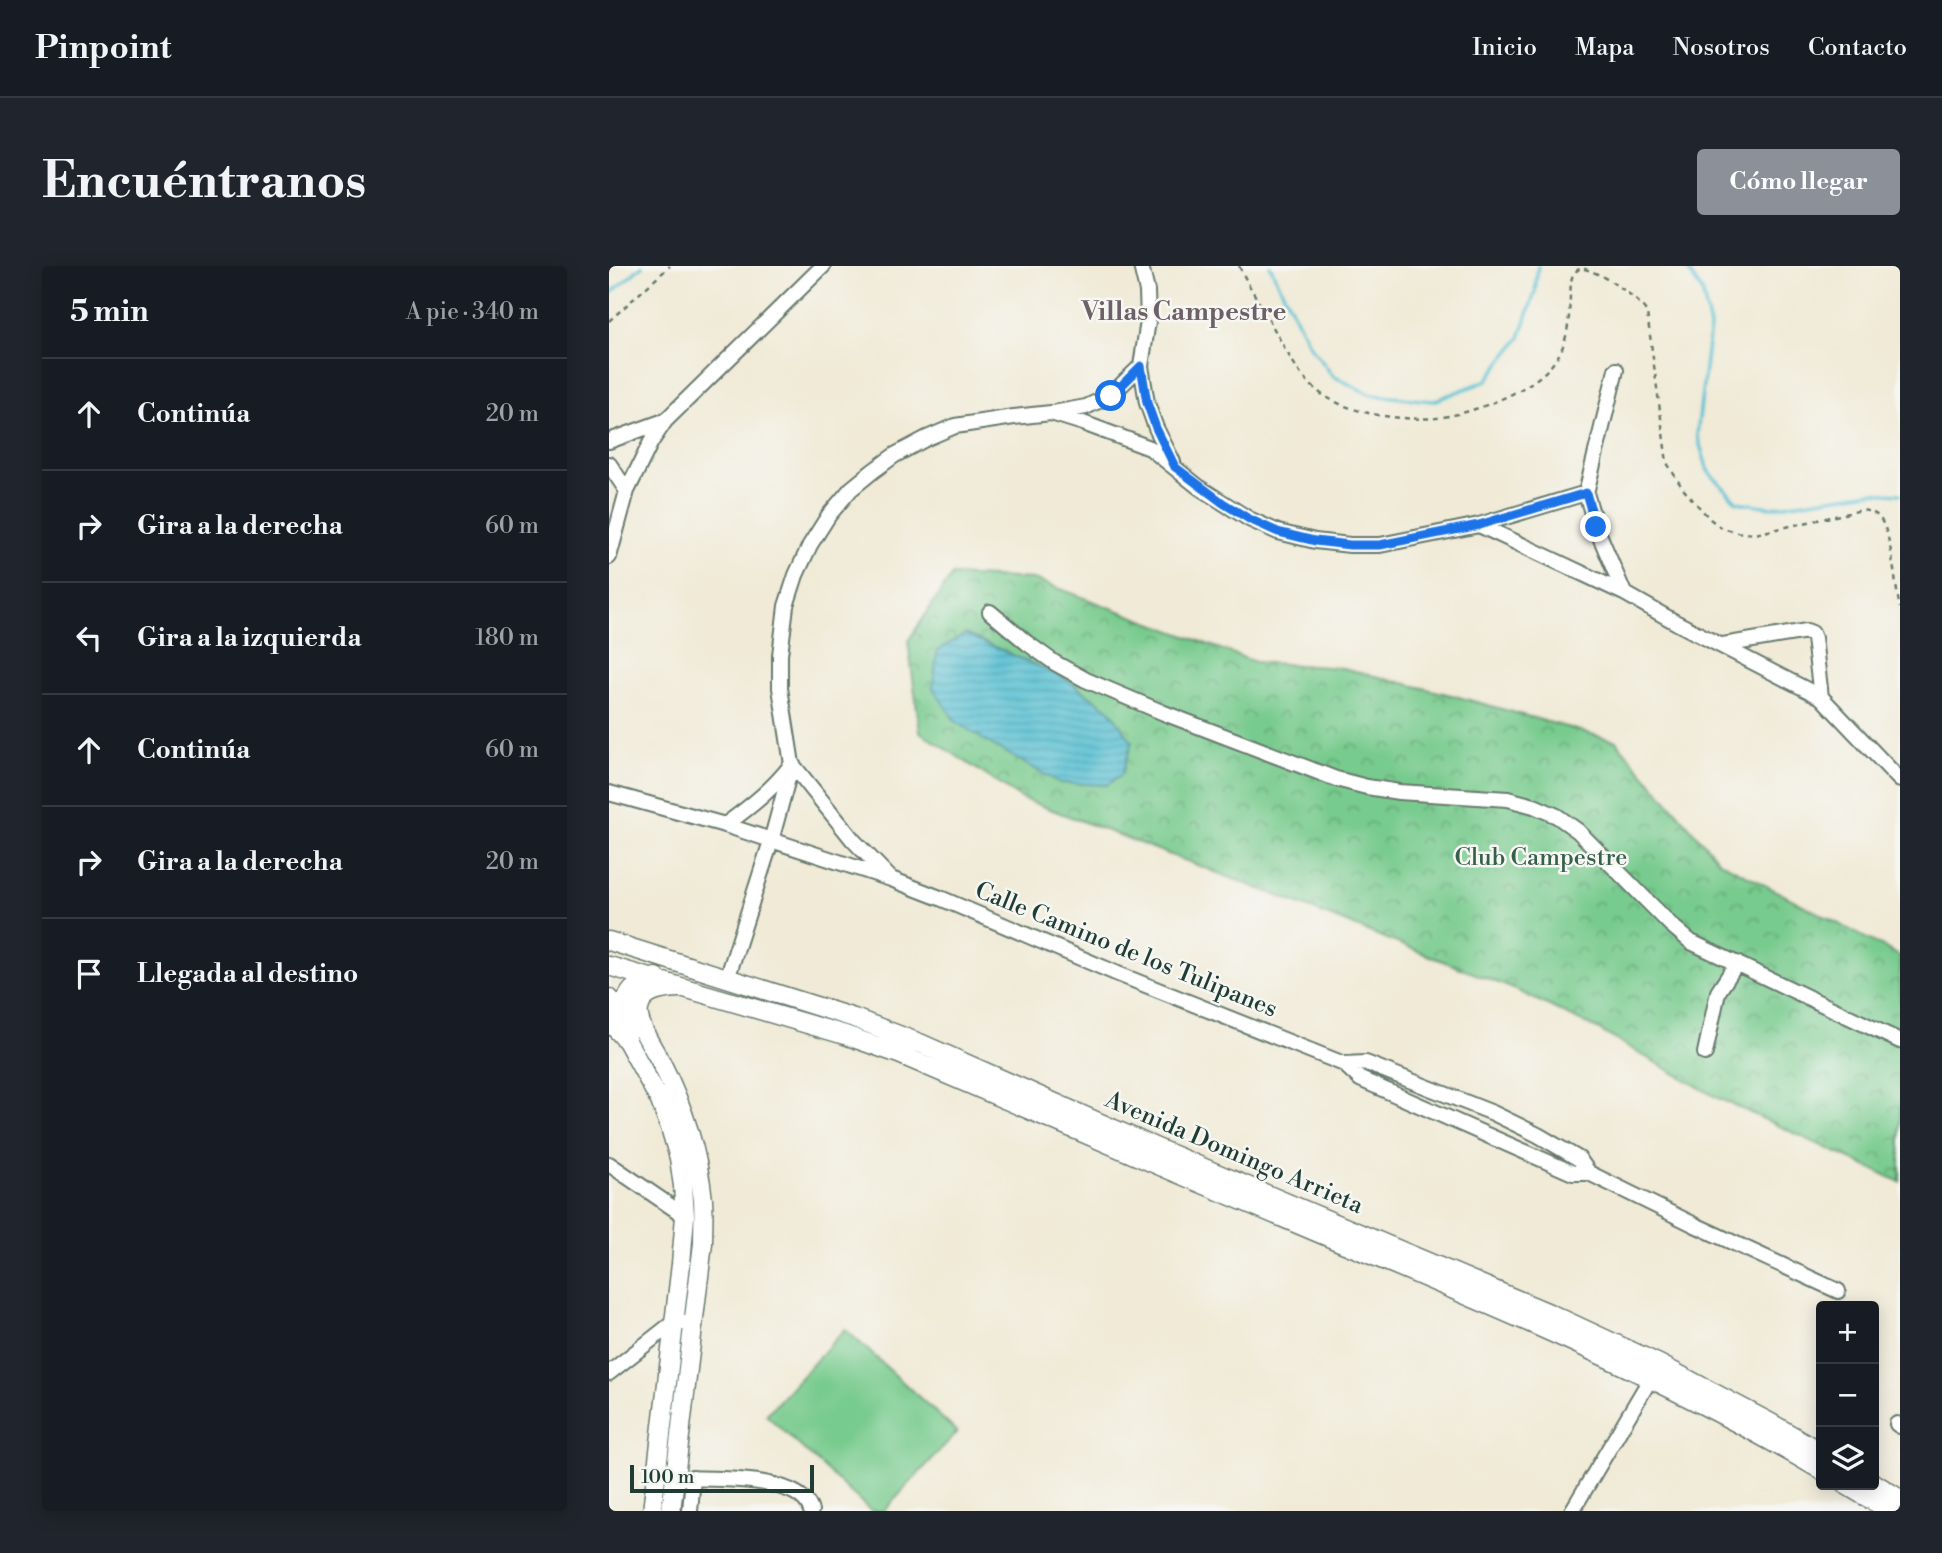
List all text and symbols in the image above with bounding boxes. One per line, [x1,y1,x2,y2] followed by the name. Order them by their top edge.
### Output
[35,28,172,69] text: Pinpoint
[1472,33,1537,63] text: Inicio
[1575,33,1634,63] text: Mapa
[1672,33,1770,63] text: Nosotros
[1808,33,1907,63] text: Contacto
[1697,149,1900,215] button: Cómo llegar
[42,152,366,213] text: Encuéntranos
[70,293,149,331] text: 5 min
[1080,296,1287,328] district label: Villas Campestre
[406,298,539,326] text: A pie · 340 m
[1095,380,1126,411] route start
[70,395,108,433] icon: ahead
[137,398,250,430] text: Continúa
[486,400,539,428] text: 20 m
[70,507,108,545] icon: right
[137,510,343,542] text: Gira a la derecha
[1580,511,1611,542] route end
[485,512,539,540] text: 60 m
[70,619,108,657] icon: left
[137,622,361,654] text: Gira a la izquierda
[475,624,539,652] text: 180 m
[70,731,108,769] icon: ahead
[137,734,250,766] text: Continúa
[485,736,539,764] text: 60 m
[70,843,108,881] icon: right
[1455,843,1627,873] park label: Club Campestre
[137,846,343,878] text: Gira a la derecha
[486,848,539,876] text: 20 m
[970,875,1282,1025] street label: Calle Camino de los Tulipanes
[70,955,108,993] icon: arrive
[137,958,358,990] text: Llegada al destino
[1100,1085,1368,1221] street label: Avenida Domingo Arrieta
[1816,1301,1879,1490] map controls
[1816,1301,1879,1364] button: +
[1816,1364,1879,1427] button: −
[1816,1427,1879,1490] button: layers
[630,1462,814,1494] scale bar
[641,1465,694,1489] text: 100 m

